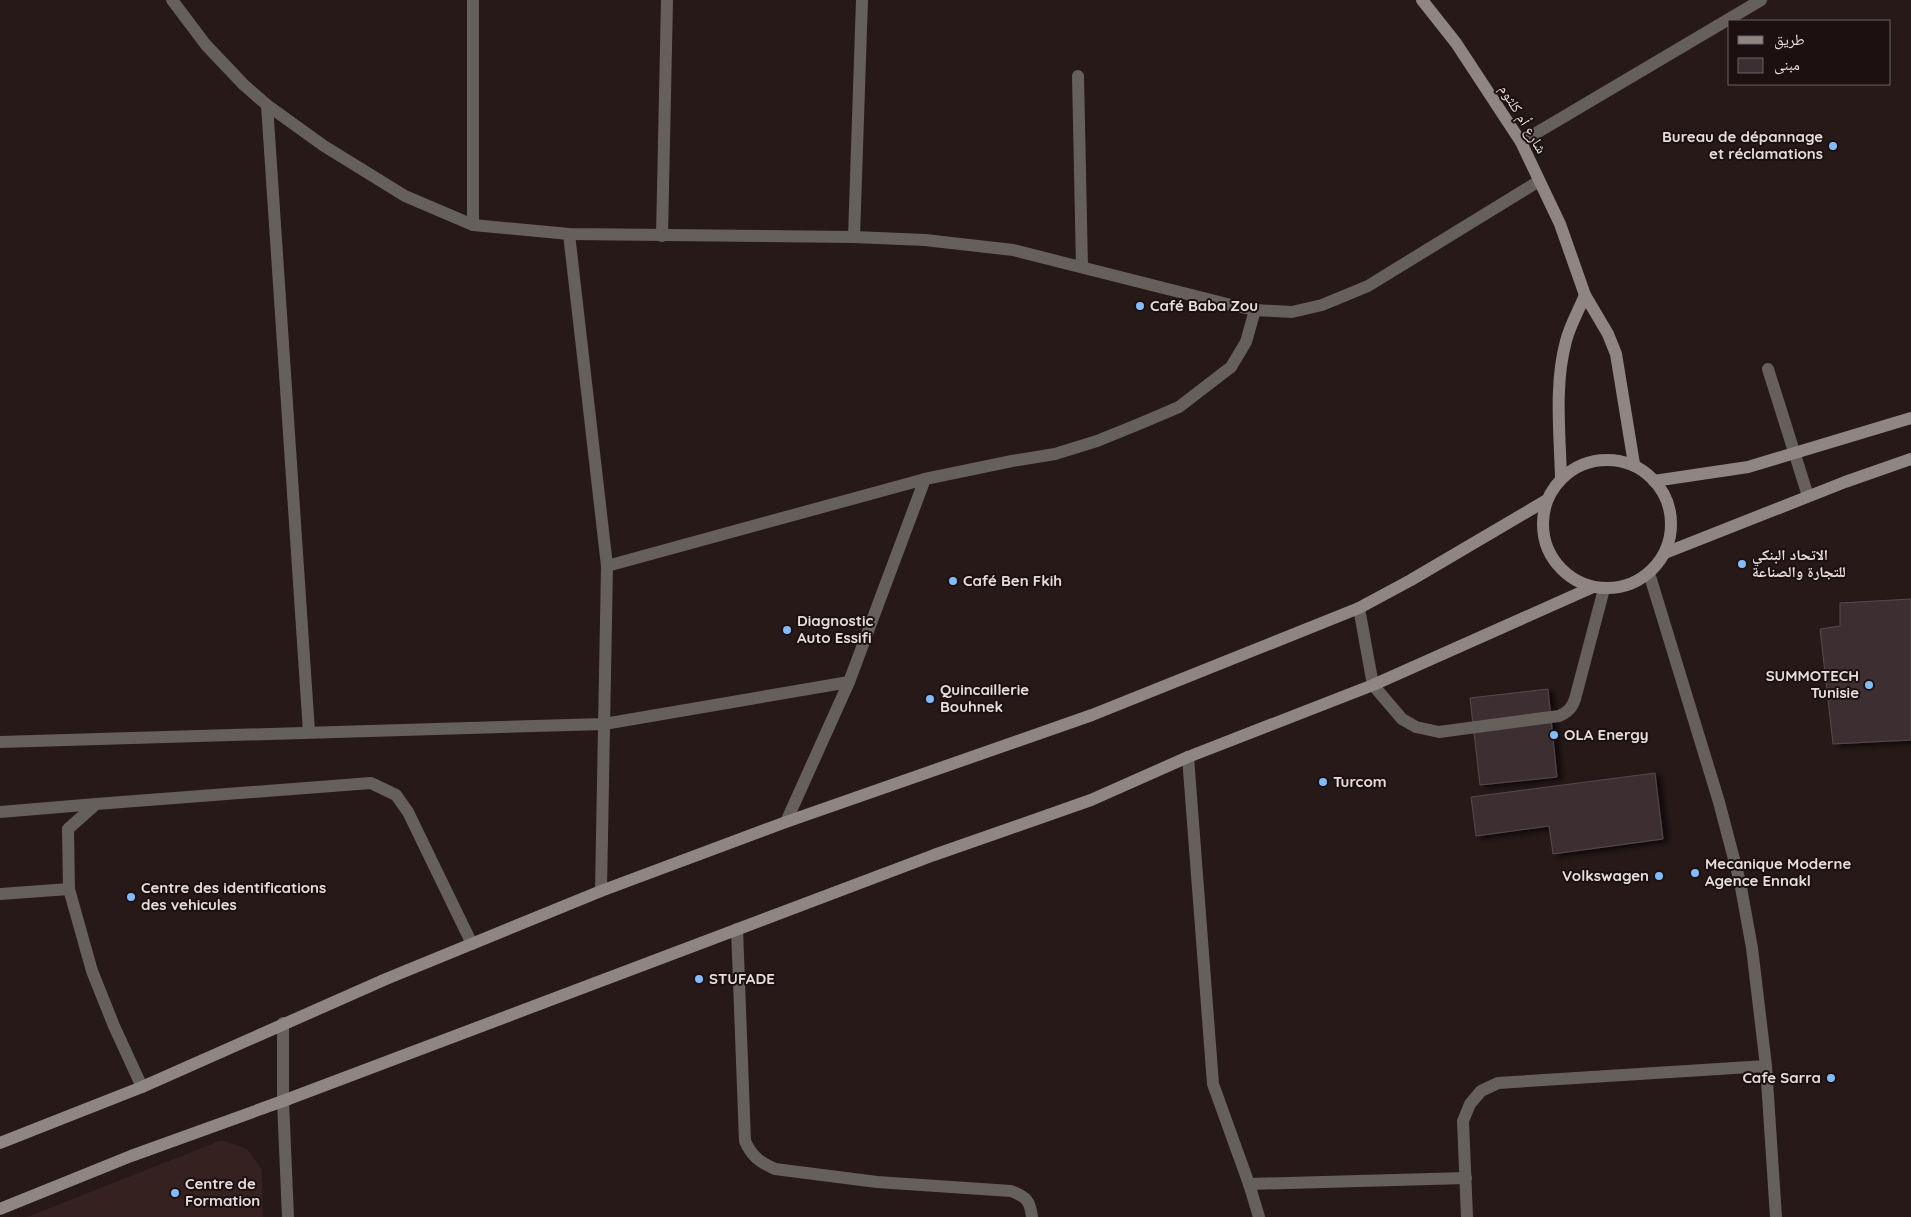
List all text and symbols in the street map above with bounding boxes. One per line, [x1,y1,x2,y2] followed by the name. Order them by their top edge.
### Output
[1728,20,1891,85] legend
[1774,30,1805,50] text: طريق
[1774,55,1800,75] text: مبنى
[1495,81,1552,157] street label: شارع أم كلثوم
[1662,127,1823,163] place label: Bureau de dépannage et réclamations
[1827,140,1839,152] marker: Bureau de dépannage et réclamations
[1150,296,1258,315] place label: Café Baba Zou
[1134,300,1146,312] marker: Café Baba Zou
[1752,545,1846,581] place label: الاتحاد البنكي للتجارة والصناعة
[1736,558,1748,570] marker: الاتحاد البنكي للتجارة والصناعة
[963,571,1062,590] place label: Café Ben Fkih
[947,575,959,587] marker: Café Ben Fkih
[797,611,873,647] place label: Diagnostic Auto Essifi
[781,624,793,636] marker: Diagnostic Auto Essifi
[1766,666,1859,702] place label: SUMMOTECH Tunisie
[1863,679,1875,691] marker: SUMMOTECH Tunisie
[940,680,1029,716] place label: Quincaillerie Bouhnek
[924,693,936,705] marker: Quincaillerie Bouhnek
[1564,725,1649,744] place label: OLA Energy
[1548,729,1560,741] marker: OLA Energy
[1333,772,1387,791] place label: Turcom
[1317,776,1329,788] marker: Turcom
[1705,854,1851,890] place label: Mecanique Moderne Agence Ennakl
[1562,866,1649,885] place label: Volkswagen
[1689,867,1701,879] marker: Mecanique Moderne Agence Ennakl
[1653,870,1665,882] marker: Volkswagen
[141,878,326,914] place label: Centre des identifications des vehicules
[125,891,137,903] marker: Centre des identifications des vehicules
[709,969,775,988] place label: STUFADE
[693,973,705,985] marker: STUFADE
[1742,1068,1821,1087] place label: Cafe Sarra
[1825,1072,1837,1084] marker: Cafe Sarra
[185,1174,260,1210] place label: Centre de Formation
[169,1187,181,1199] marker: Centre de Formation

